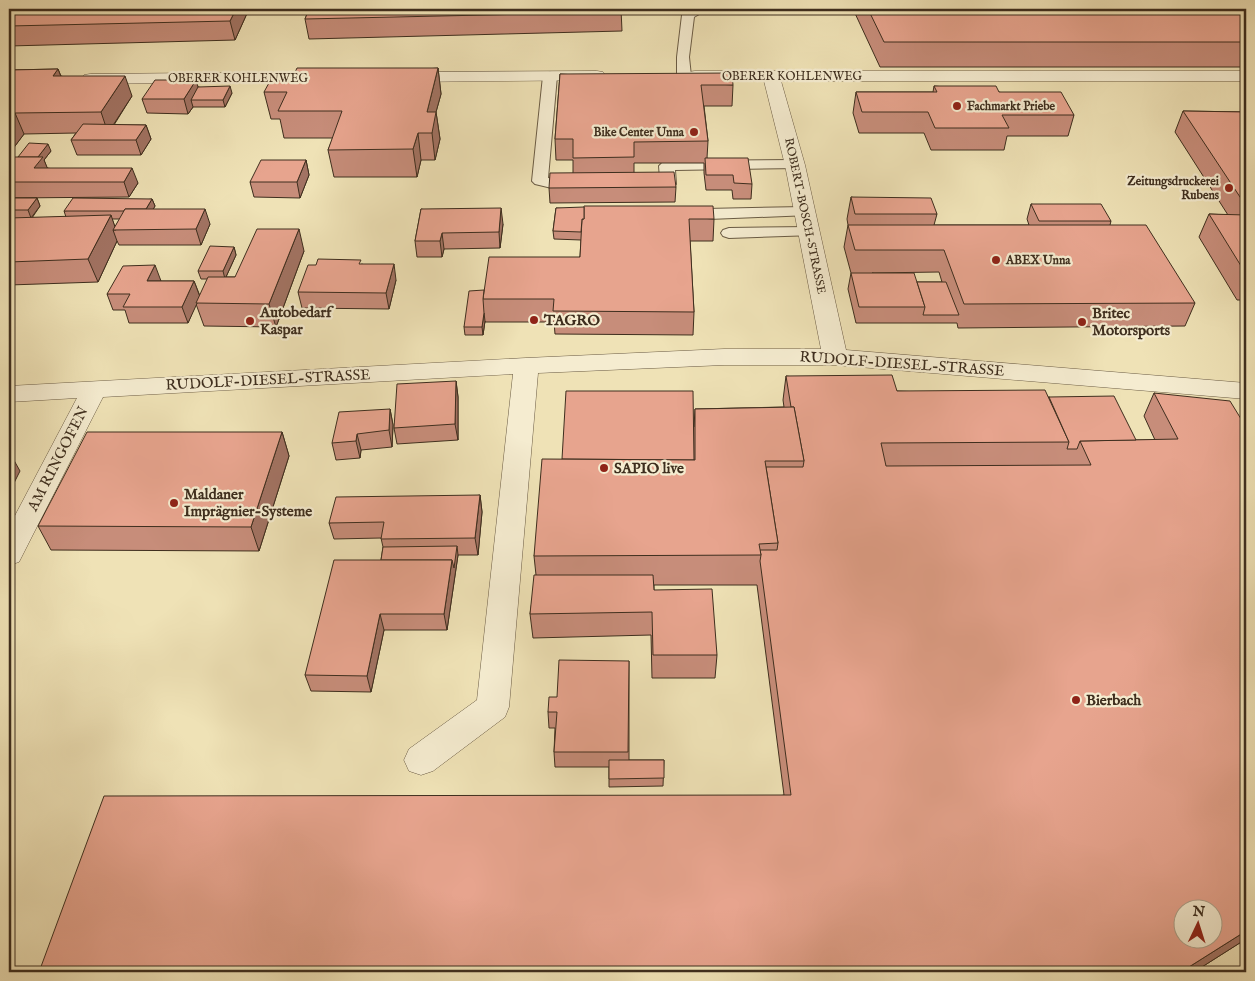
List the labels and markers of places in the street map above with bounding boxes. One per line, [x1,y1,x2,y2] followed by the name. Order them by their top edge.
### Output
[967,99,1056,114] place label: Fachmarkt Priebe
[951,100,963,112] marker: Fachmarkt Priebe
[593,125,685,140] place label: Bike Center Unna
[688,126,700,138] marker: Bike Center Unna
[1127,174,1220,203] place label: Zeitungsdruckerei Rubens
[1223,182,1235,194] marker: Zeitungsdruckerei Rubens
[1005,253,1071,268] place label: ABEX Unna
[990,254,1002,266] marker: ABEX Unna
[259,303,334,339] place label: Autobedarf Kaspar
[1092,304,1171,340] place label: Britec Motorsports
[543,311,600,330] place label: TAGRO
[528,314,540,326] marker: TAGRO
[244,315,256,327] marker: Autobedarf Kaspar
[1076,316,1088,328] marker: Britec Motorsports
[614,459,684,478] place label: SAPIO live
[598,462,610,474] marker: SAPIO live
[184,485,312,521] place label: Maldaner Imprägnier-Systeme
[168,497,180,509] marker: Maldaner Imprägnier-Systeme
[1086,691,1142,710] place label: Bierbach
[1070,694,1082,706] marker: Bierbach

